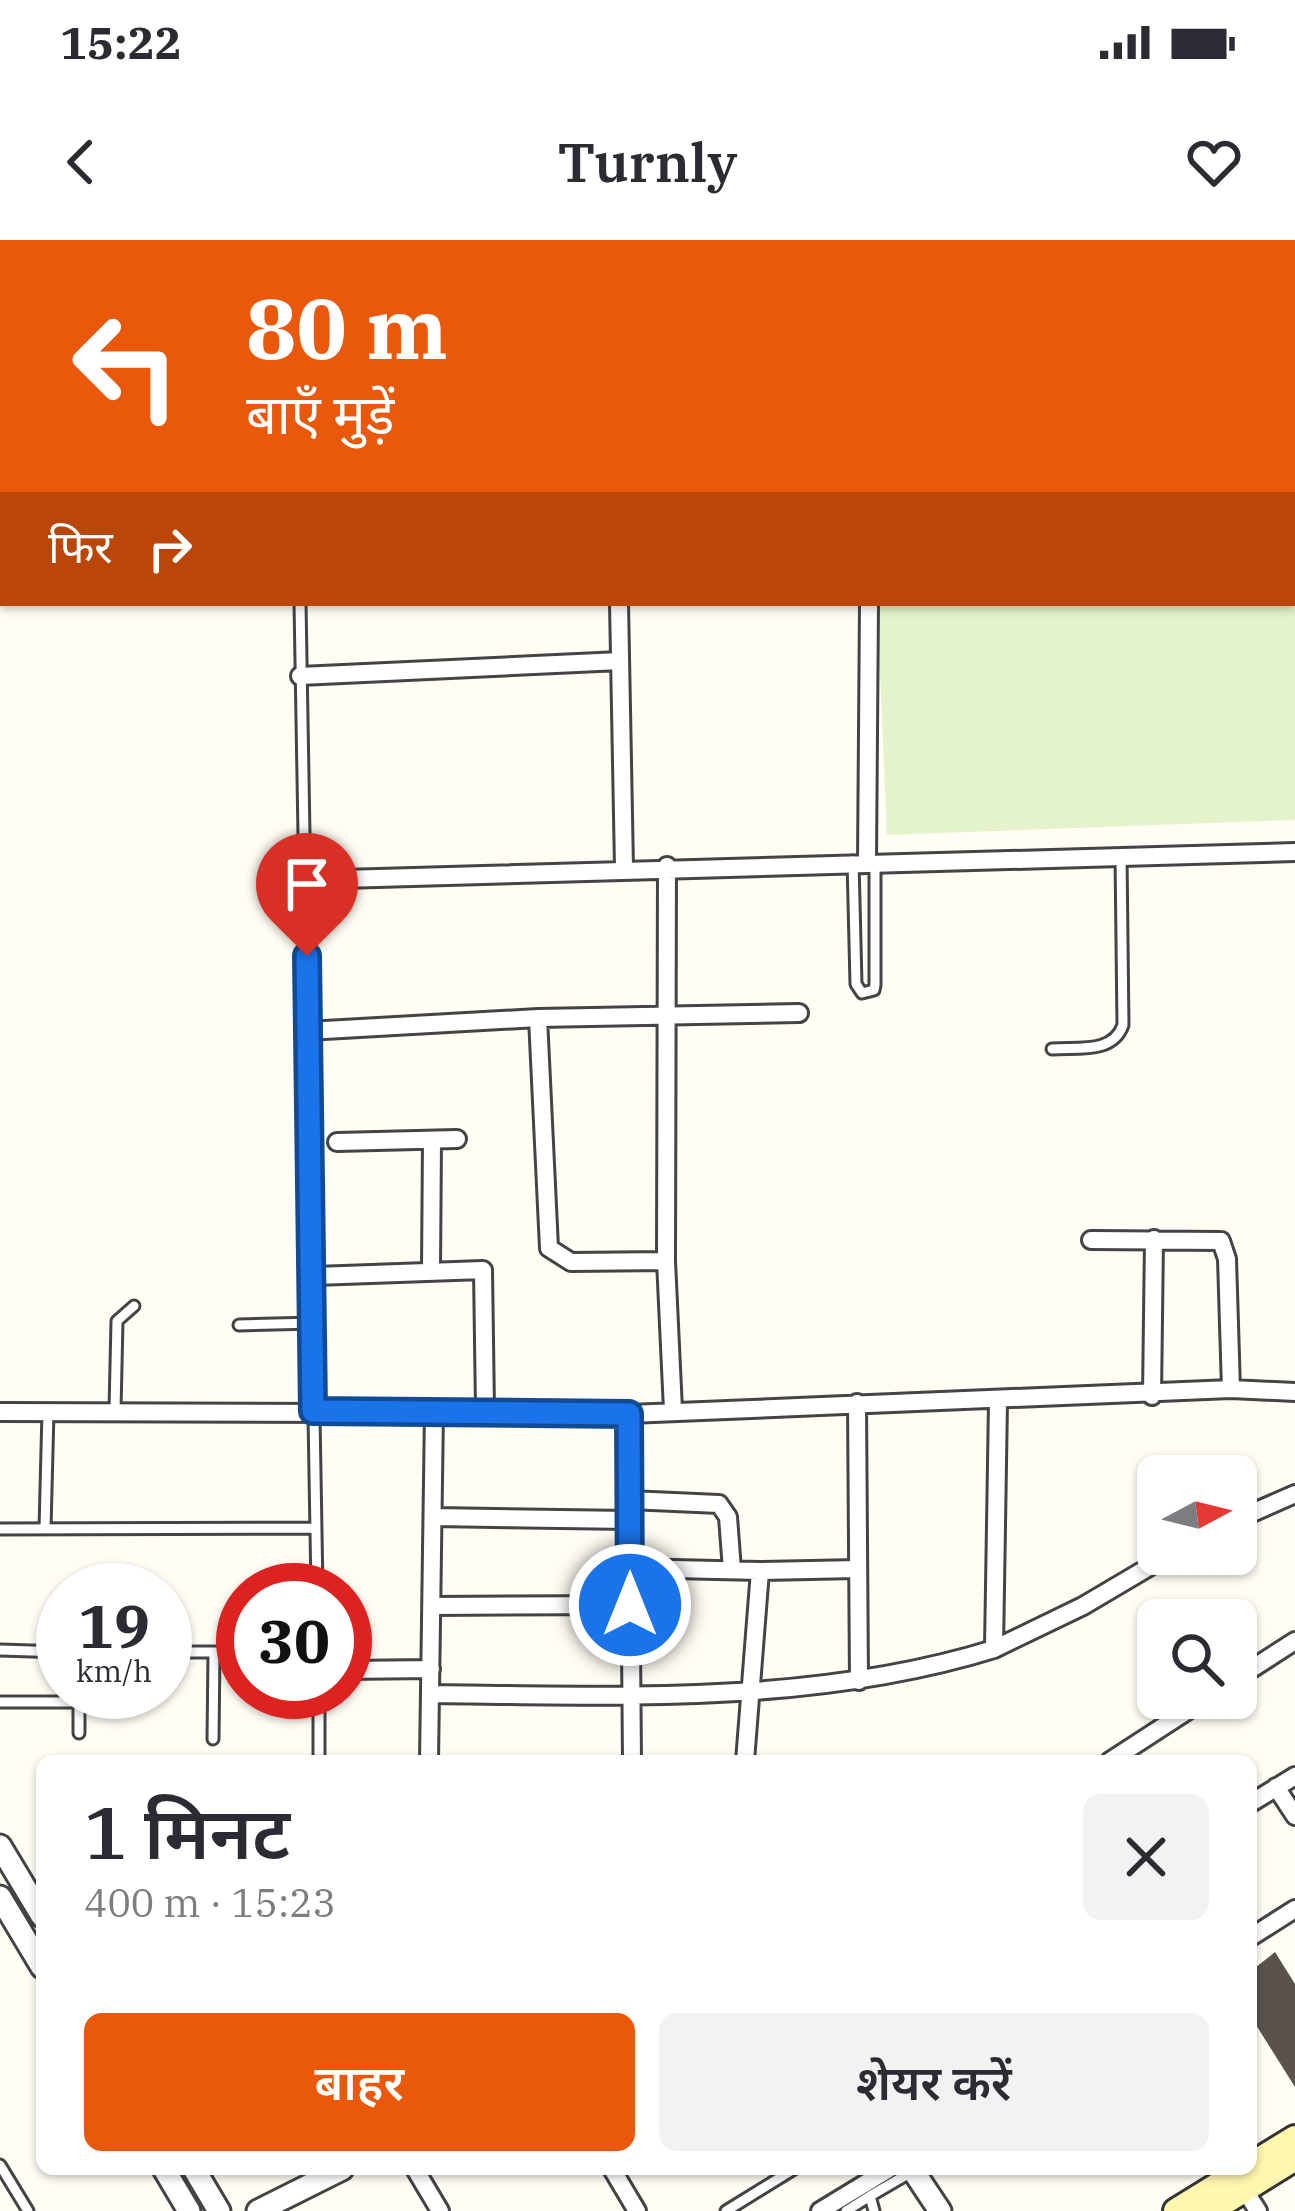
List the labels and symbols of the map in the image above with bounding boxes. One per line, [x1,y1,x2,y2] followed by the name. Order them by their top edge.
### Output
[256,833,358,956] pin
[1137,1455,1257,1575] north arrow
[567,1542,693,1668] position arrow
[216,1563,372,1719] speed limit sign: 30

